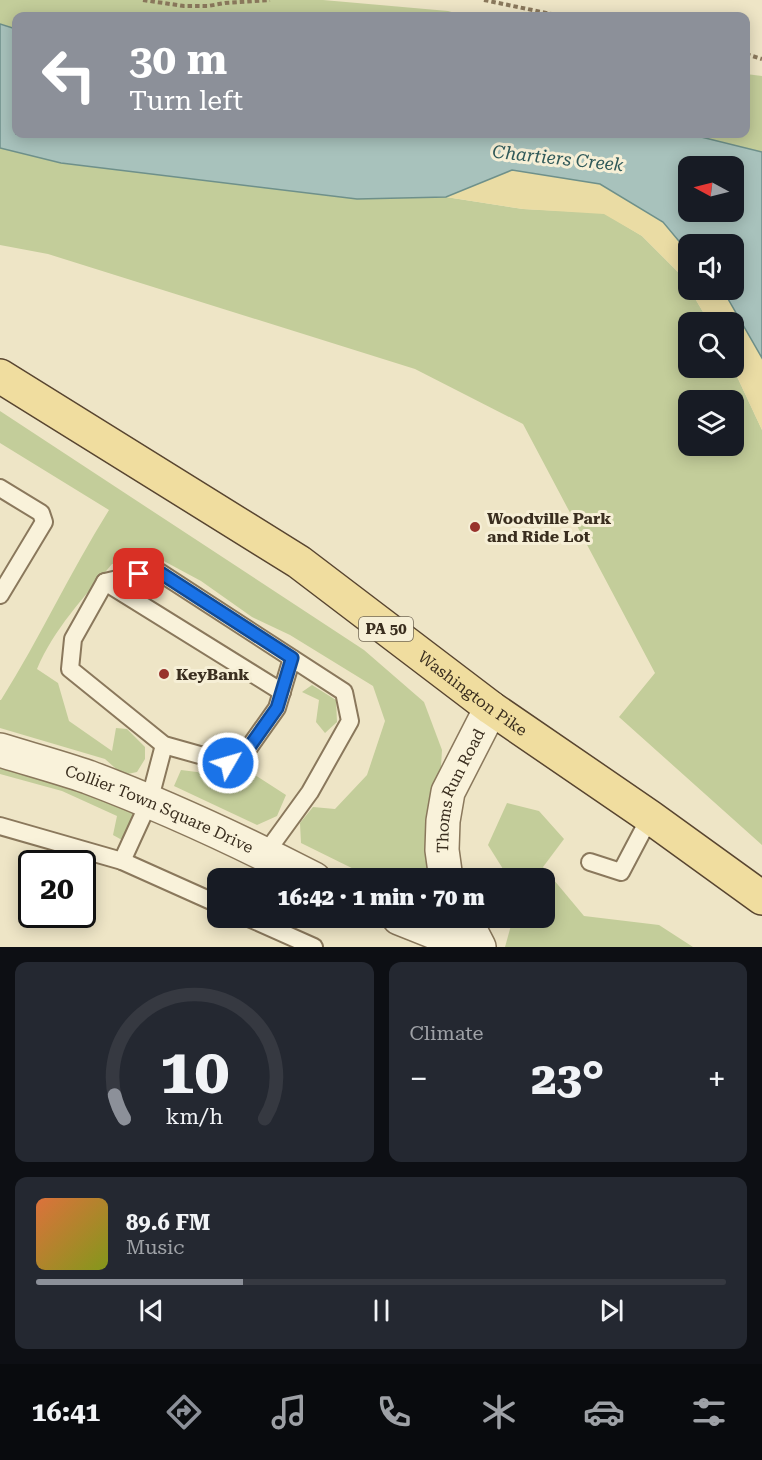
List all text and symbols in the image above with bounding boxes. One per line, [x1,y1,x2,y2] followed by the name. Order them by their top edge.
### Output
[129,35,227,84] text: 30 m
[30,36,108,114] icon: left
[129,85,243,117] text: Turn left
[491,141,625,175] water label: Chartiers Creek
[678,156,744,222] north arrow
[678,156,744,456] map controls
[678,234,744,300] button: sound
[678,312,744,378] button: search
[678,390,744,456] button: layers
[487,509,611,546] place label: Woodville Park and Ride Lot
[468,520,482,534] marker: Woodville Park and Ride Lot
[113,548,164,599] pin
[122,557,155,590] icon: arrive
[359,617,413,641] road number: PA 50
[415,647,531,740] street label: Washington Pike
[176,665,249,684] place label: KeyBank
[157,667,171,681] marker: KeyBank
[432,725,488,853] street label: Thoms Run Road
[196,731,260,795] position arrow
[63,761,257,857] street label: Collier Town Square Drive
[18,850,96,928] speed limit sign: 20
[277,885,485,910] text: 16:42 · 1 min · 70 m
[410,1021,484,1045] text: Climate
[159,1035,229,1108] text: 10
[531,1052,604,1105] text: 23°
[410,1059,428,1098] text: −
[708,1059,726,1098] text: +
[166,1104,223,1129] text: km/h
[126,1210,210,1235] text: 89.6 FM
[126,1235,185,1259] text: Music
[135,1294,168,1327] icon: previous
[365,1294,398,1327] icon: pause
[595,1294,628,1327] icon: next
[163,1391,205,1433] icon: directions
[268,1391,310,1433] icon: music
[373,1391,415,1433] icon: phone
[478,1391,520,1433] icon: climate
[583,1391,625,1433] icon: car
[688,1391,730,1433] icon: filters
[32,1396,100,1428] text: 16:41

